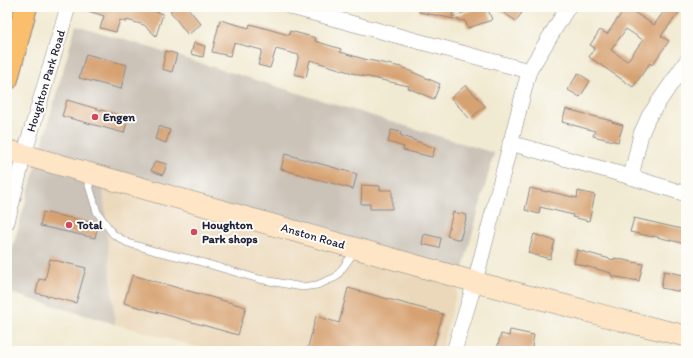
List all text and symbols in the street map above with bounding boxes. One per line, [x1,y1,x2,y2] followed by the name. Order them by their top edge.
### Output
[24,28,68,134] street label: Houghton Park Road
[103,110,135,125] place label: Engen
[90,112,100,122] marker: Engen
[76,218,103,232] place label: Total
[202,218,258,247] place label: Houghton Park shops
[64,220,74,230] marker: Total
[279,220,347,252] street label: Anston Road
[189,227,199,237] marker: Houghton Park shops

